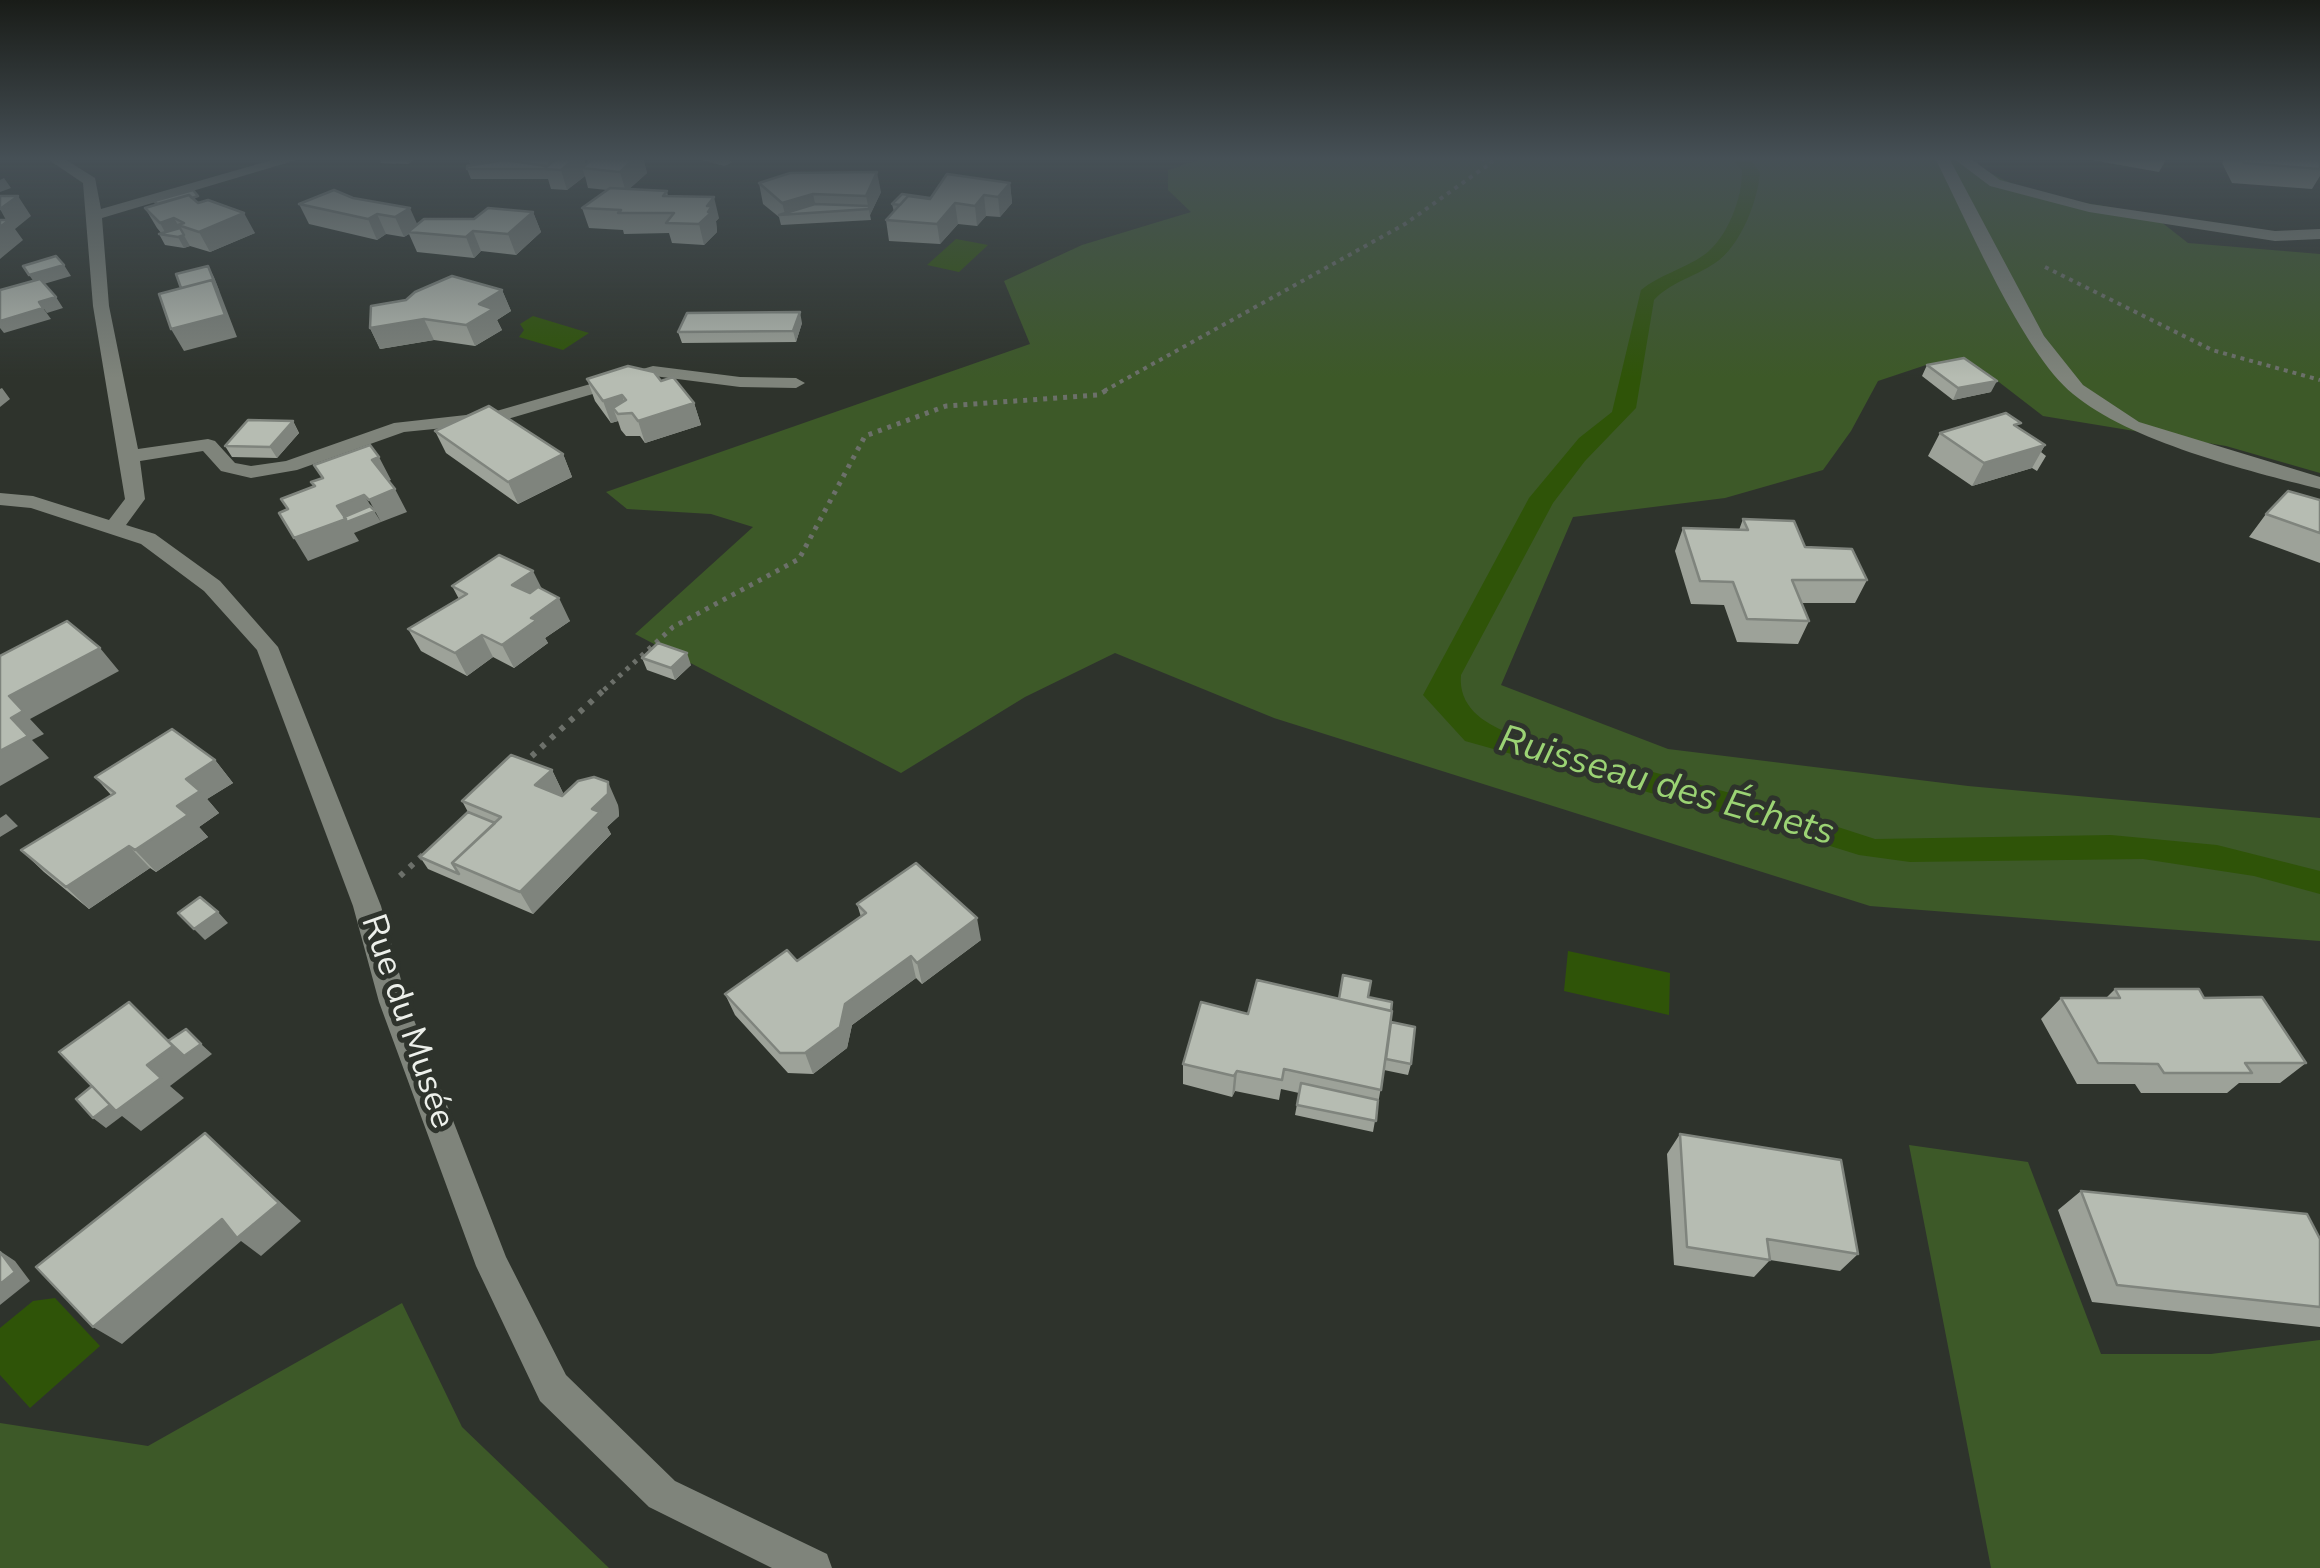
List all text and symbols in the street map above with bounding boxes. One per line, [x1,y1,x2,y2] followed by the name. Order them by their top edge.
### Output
[1493,718,1839,858] water label: Ruisseau des Échets
[350,910,462,1134] street label: Rue du Musée

